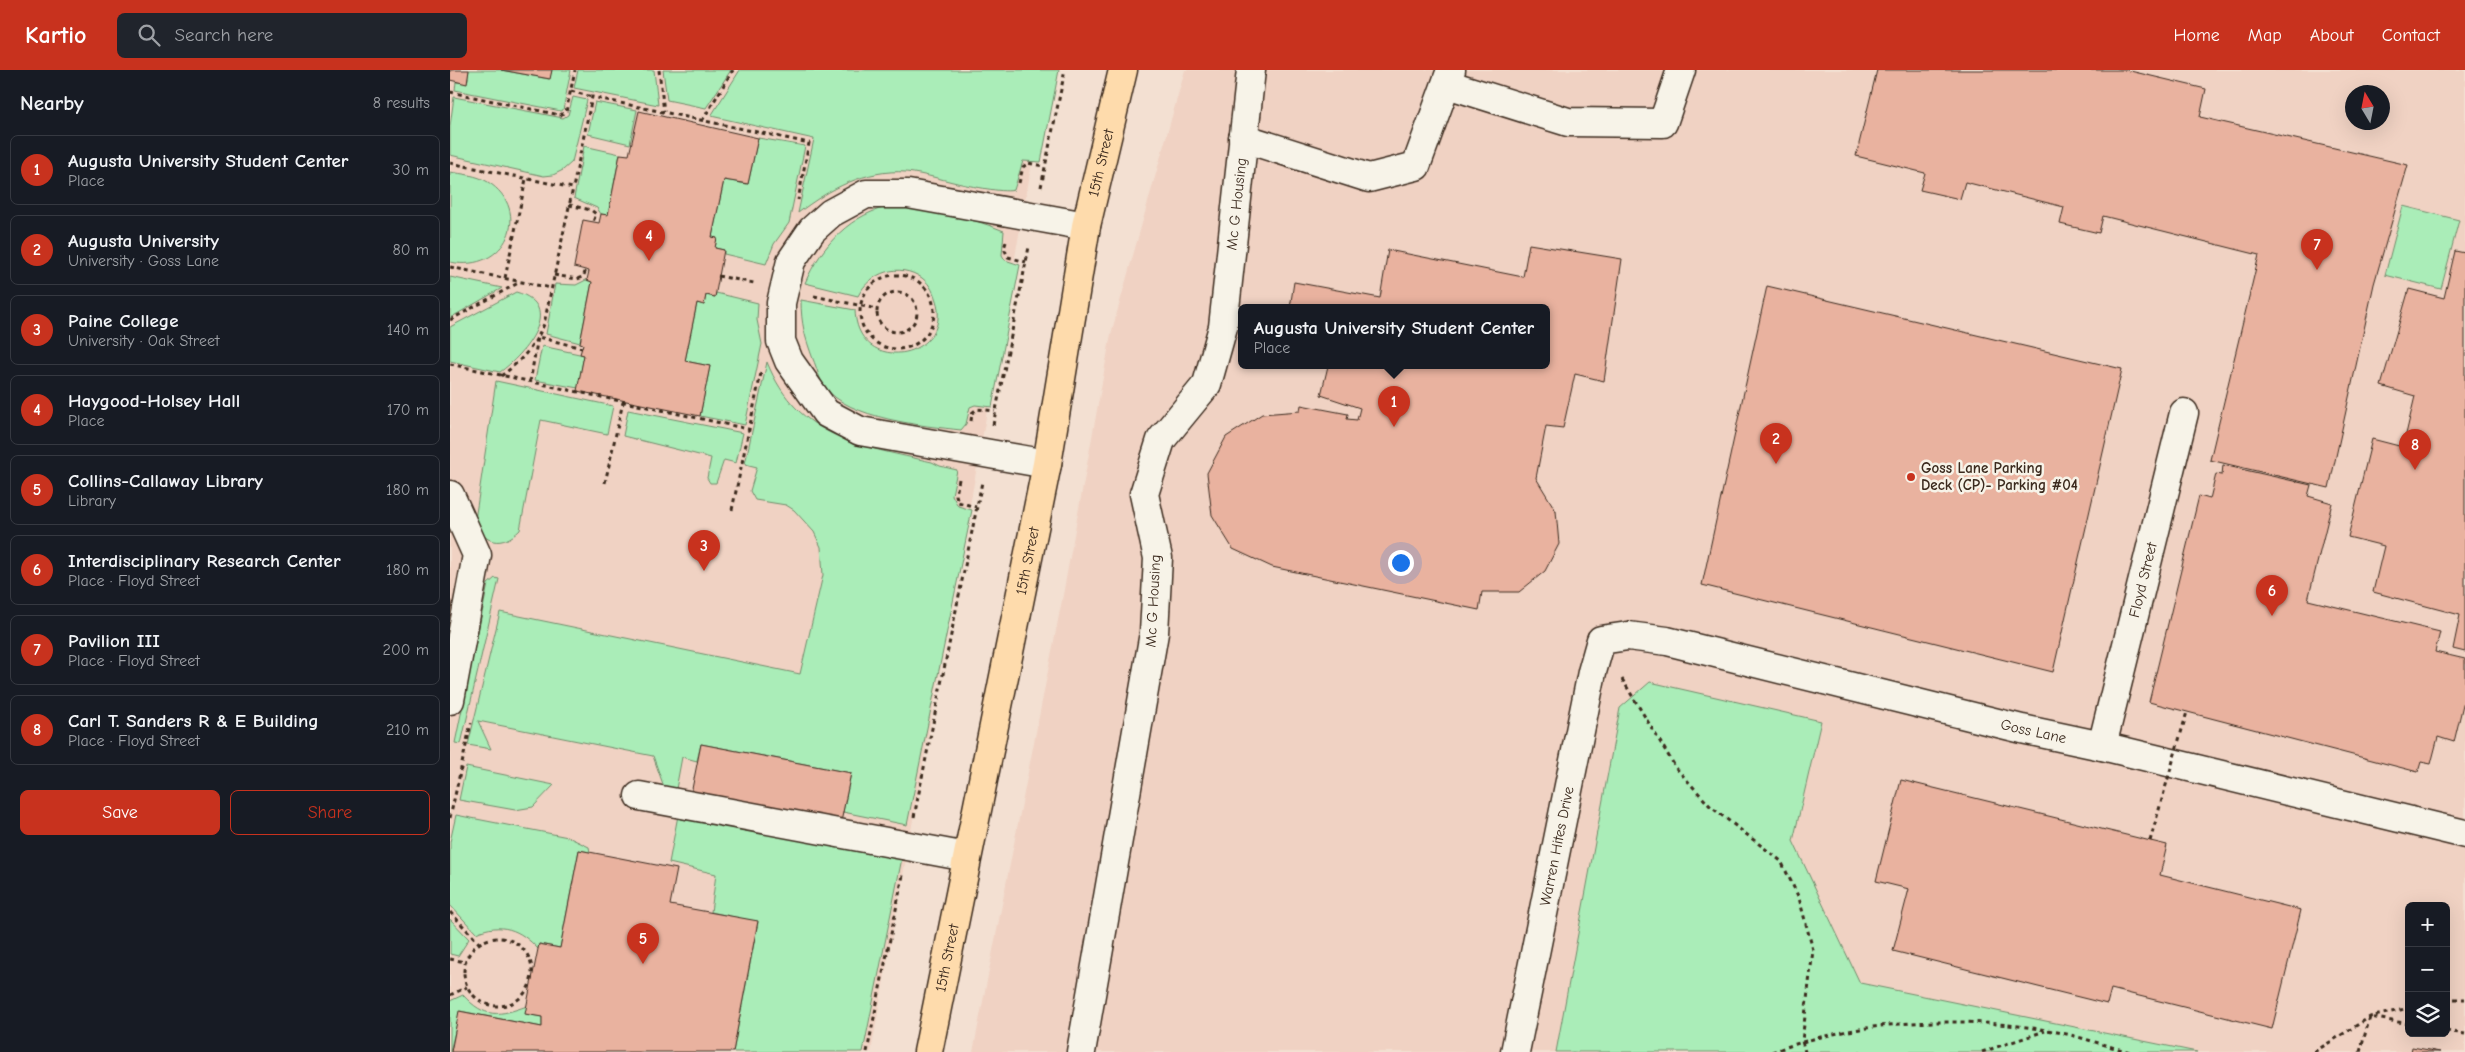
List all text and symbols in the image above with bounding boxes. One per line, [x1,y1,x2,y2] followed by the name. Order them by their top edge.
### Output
[117,13,467,58] search box
[25,21,87,49] text: Kartio
[135,21,163,49] icon: search
[175,24,273,46] text: Search here
[2173,25,2220,46] text: Home
[2248,25,2282,46] text: Map
[2310,25,2354,46] text: About
[2382,25,2440,46] text: Contact
[2345,85,2390,130] north arrow
[20,91,84,115] text: Nearby
[373,94,430,112] text: 8 results
[1084,127,1118,199] street label: 15th Street
[68,150,348,172] text: Augusta University Student Center
[1222,157,1250,251] street label: Mc G Housing
[34,161,40,179] text: 1
[393,161,429,179] text: 30 m
[68,172,104,190] text: Place
[633,220,665,261] pin: 4
[2301,229,2333,270] pin: 7
[68,230,219,252] text: Augusta University
[33,241,41,259] text: 2
[392,241,429,259] text: 80 m
[68,252,219,270] text: University · Goss Lane
[1238,304,1550,369] popup
[68,310,178,332] text: Paine College
[1254,317,1534,339] text: Augusta University Student Center
[33,321,41,339] text: 3
[387,321,429,339] text: 140 m
[68,332,220,350] text: University · Oak Street
[1254,339,1290,357] text: Place
[1378,386,1410,427] pin: 1
[68,390,240,412] text: Haygood-Holsey Hall
[33,401,41,419] text: 4
[387,401,429,419] text: 170 m
[68,412,104,430] text: Place
[1760,423,1792,464] pin: 2
[2399,429,2431,470] pin: 8
[1921,459,2078,494] place label: Goss Lane Parking Deck (CP)- Parking #04
[68,470,263,492] text: Collins-Callaway Library
[1905,471,1917,483] marker: Goss Lane Parking Deck (CP)- Parking #04
[33,481,41,499] text: 5
[386,481,429,499] text: 180 m
[68,492,116,510] text: Library
[1012,525,1043,597] street label: 15th Street
[688,530,720,571] pin: 3
[2125,540,2161,619] street label: Floyd Street
[68,550,341,572] text: Interdisciplinary Research Center
[1388,550,1414,576] your location
[1142,554,1164,648] street label: Mc G Housing
[33,561,41,579] text: 6
[386,561,429,579] text: 180 m
[68,572,200,590] text: Place · Floyd Street
[2256,575,2288,616] pin: 6
[68,630,160,652] text: Pavilion III
[33,641,41,659] text: 7
[383,641,429,659] text: 200 m
[68,652,200,670] text: Place · Floyd Street
[68,710,319,732] text: Carl T. Sanders R & E Building
[1999,715,2068,747] street label: Goss Lane
[33,721,41,739] text: 8
[386,721,429,739] text: 210 m
[68,732,200,750] text: Place · Floyd Street
[1536,784,1578,907] street label: Warren Hites Drive
[20,790,220,835] button: Save
[230,790,430,835] button: Share
[2405,902,2450,1037] map controls
[2405,902,2450,947] button: +
[931,922,963,994] street label: 15th Street
[627,923,659,964] pin: 5
[2405,947,2450,992] button: −
[2405,992,2450,1037] button: layers

